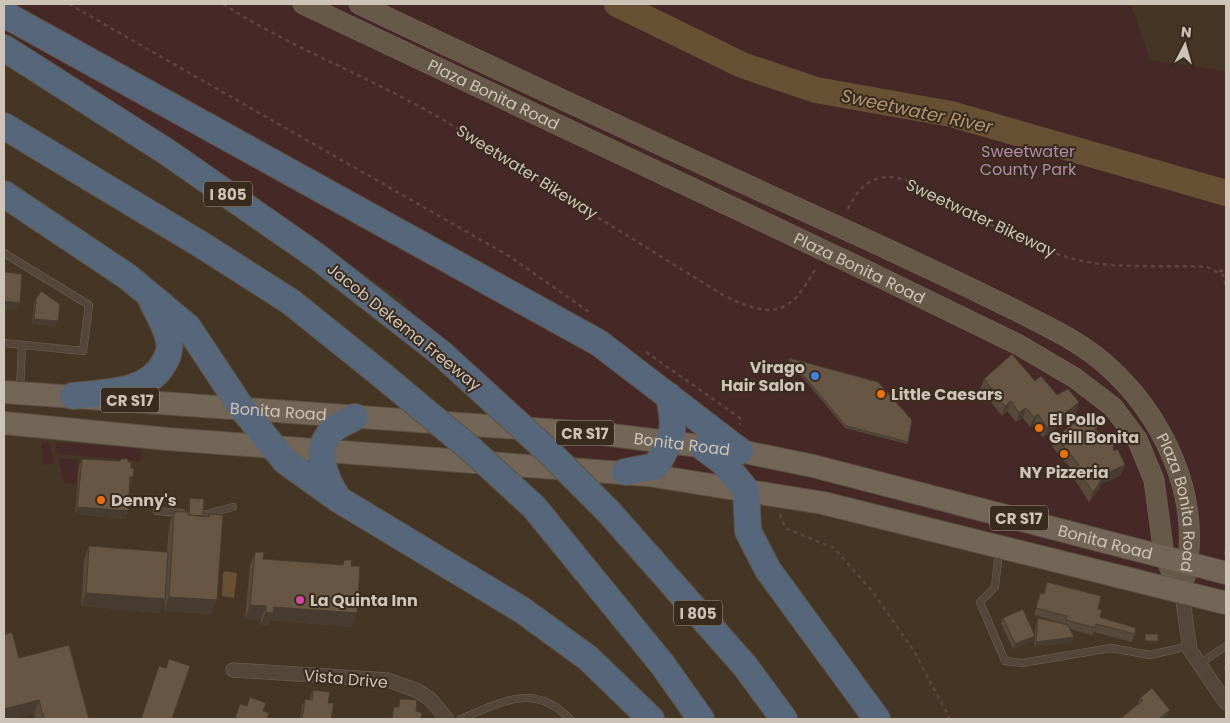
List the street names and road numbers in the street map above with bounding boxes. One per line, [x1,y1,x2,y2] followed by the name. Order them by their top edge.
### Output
[424,53,563,135] street label: Plaza Bonita Road
[452,119,602,225] street label: Sweetwater Bikeway
[902,173,1060,263] street label: Sweetwater Bikeway
[204,182,252,206] road number: I 805
[790,226,929,309] street label: Plaza Bonita Road
[322,258,486,396] street label: Jacob Dekema Freeway
[101,388,159,412] road number: CR S17
[229,396,327,426] street label: Bonita Road
[556,420,614,446] road number: CR S17
[632,426,731,461] street label: Bonita Road
[1151,429,1201,574] street label: Plaza Bonita Road
[990,506,1048,530] road number: CR S17
[1056,518,1155,565] street label: Bonita Road
[674,600,722,626] road number: I 805
[303,664,389,694] street label: Vista Drive

